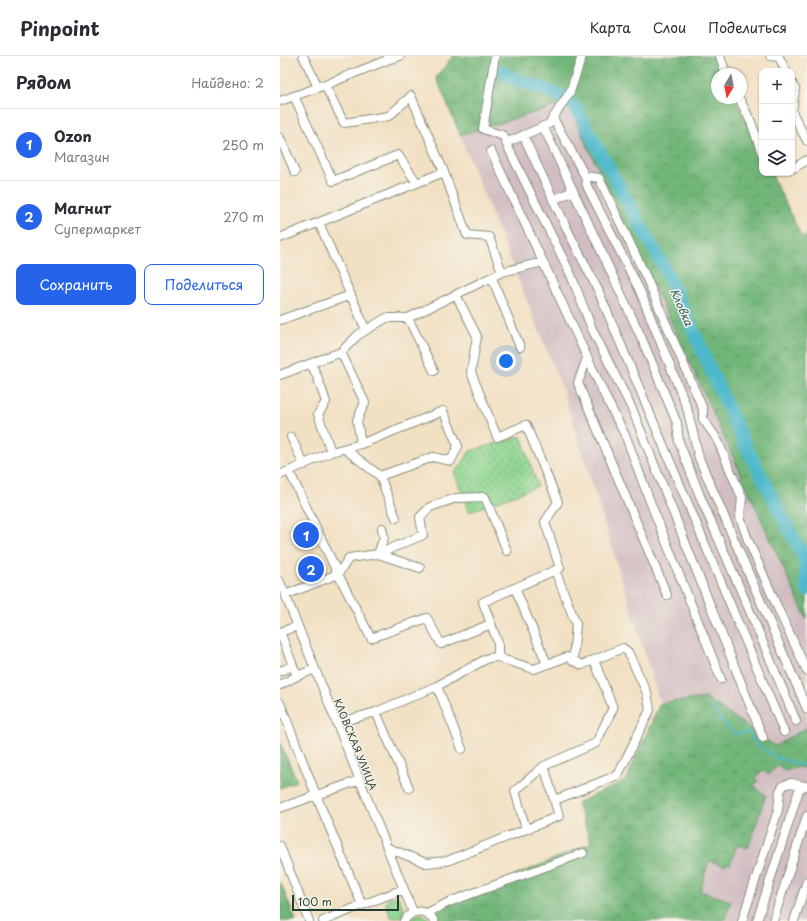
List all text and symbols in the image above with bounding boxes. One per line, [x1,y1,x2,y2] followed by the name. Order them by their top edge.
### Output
[20,14,100,42] text: Pinpoint
[590,17,631,38] text: Карта
[653,17,686,38] text: Слои
[708,17,787,38] text: Поделиться
[711,68,747,104] north arrow
[759,68,795,176] map controls
[759,68,795,104] button: +
[16,69,71,95] text: Рядом
[191,73,264,92] text: Найдено: 2
[759,104,795,140] button: −
[54,124,92,147] text: Ozon
[26,135,32,154] text: 1
[222,135,264,154] text: 250 m
[759,140,795,176] button: layers
[54,147,110,166] text: Магазин
[54,196,111,219] text: Магнит
[24,207,34,226] text: 2
[223,207,264,226] text: 270 m
[54,219,141,238] text: Супермаркет
[16,264,136,305] button: Сохранить
[144,264,264,305] button: Поделиться
[666,286,698,329] water label: Кловка
[496,351,516,371] your location
[293,520,319,550] pin: 1
[298,554,324,584] pin: 2
[331,696,381,792] street label: КЛОВСКАЯ УЛИЦА
[292,893,399,912] scale bar
[298,893,332,910] text: 100 m

